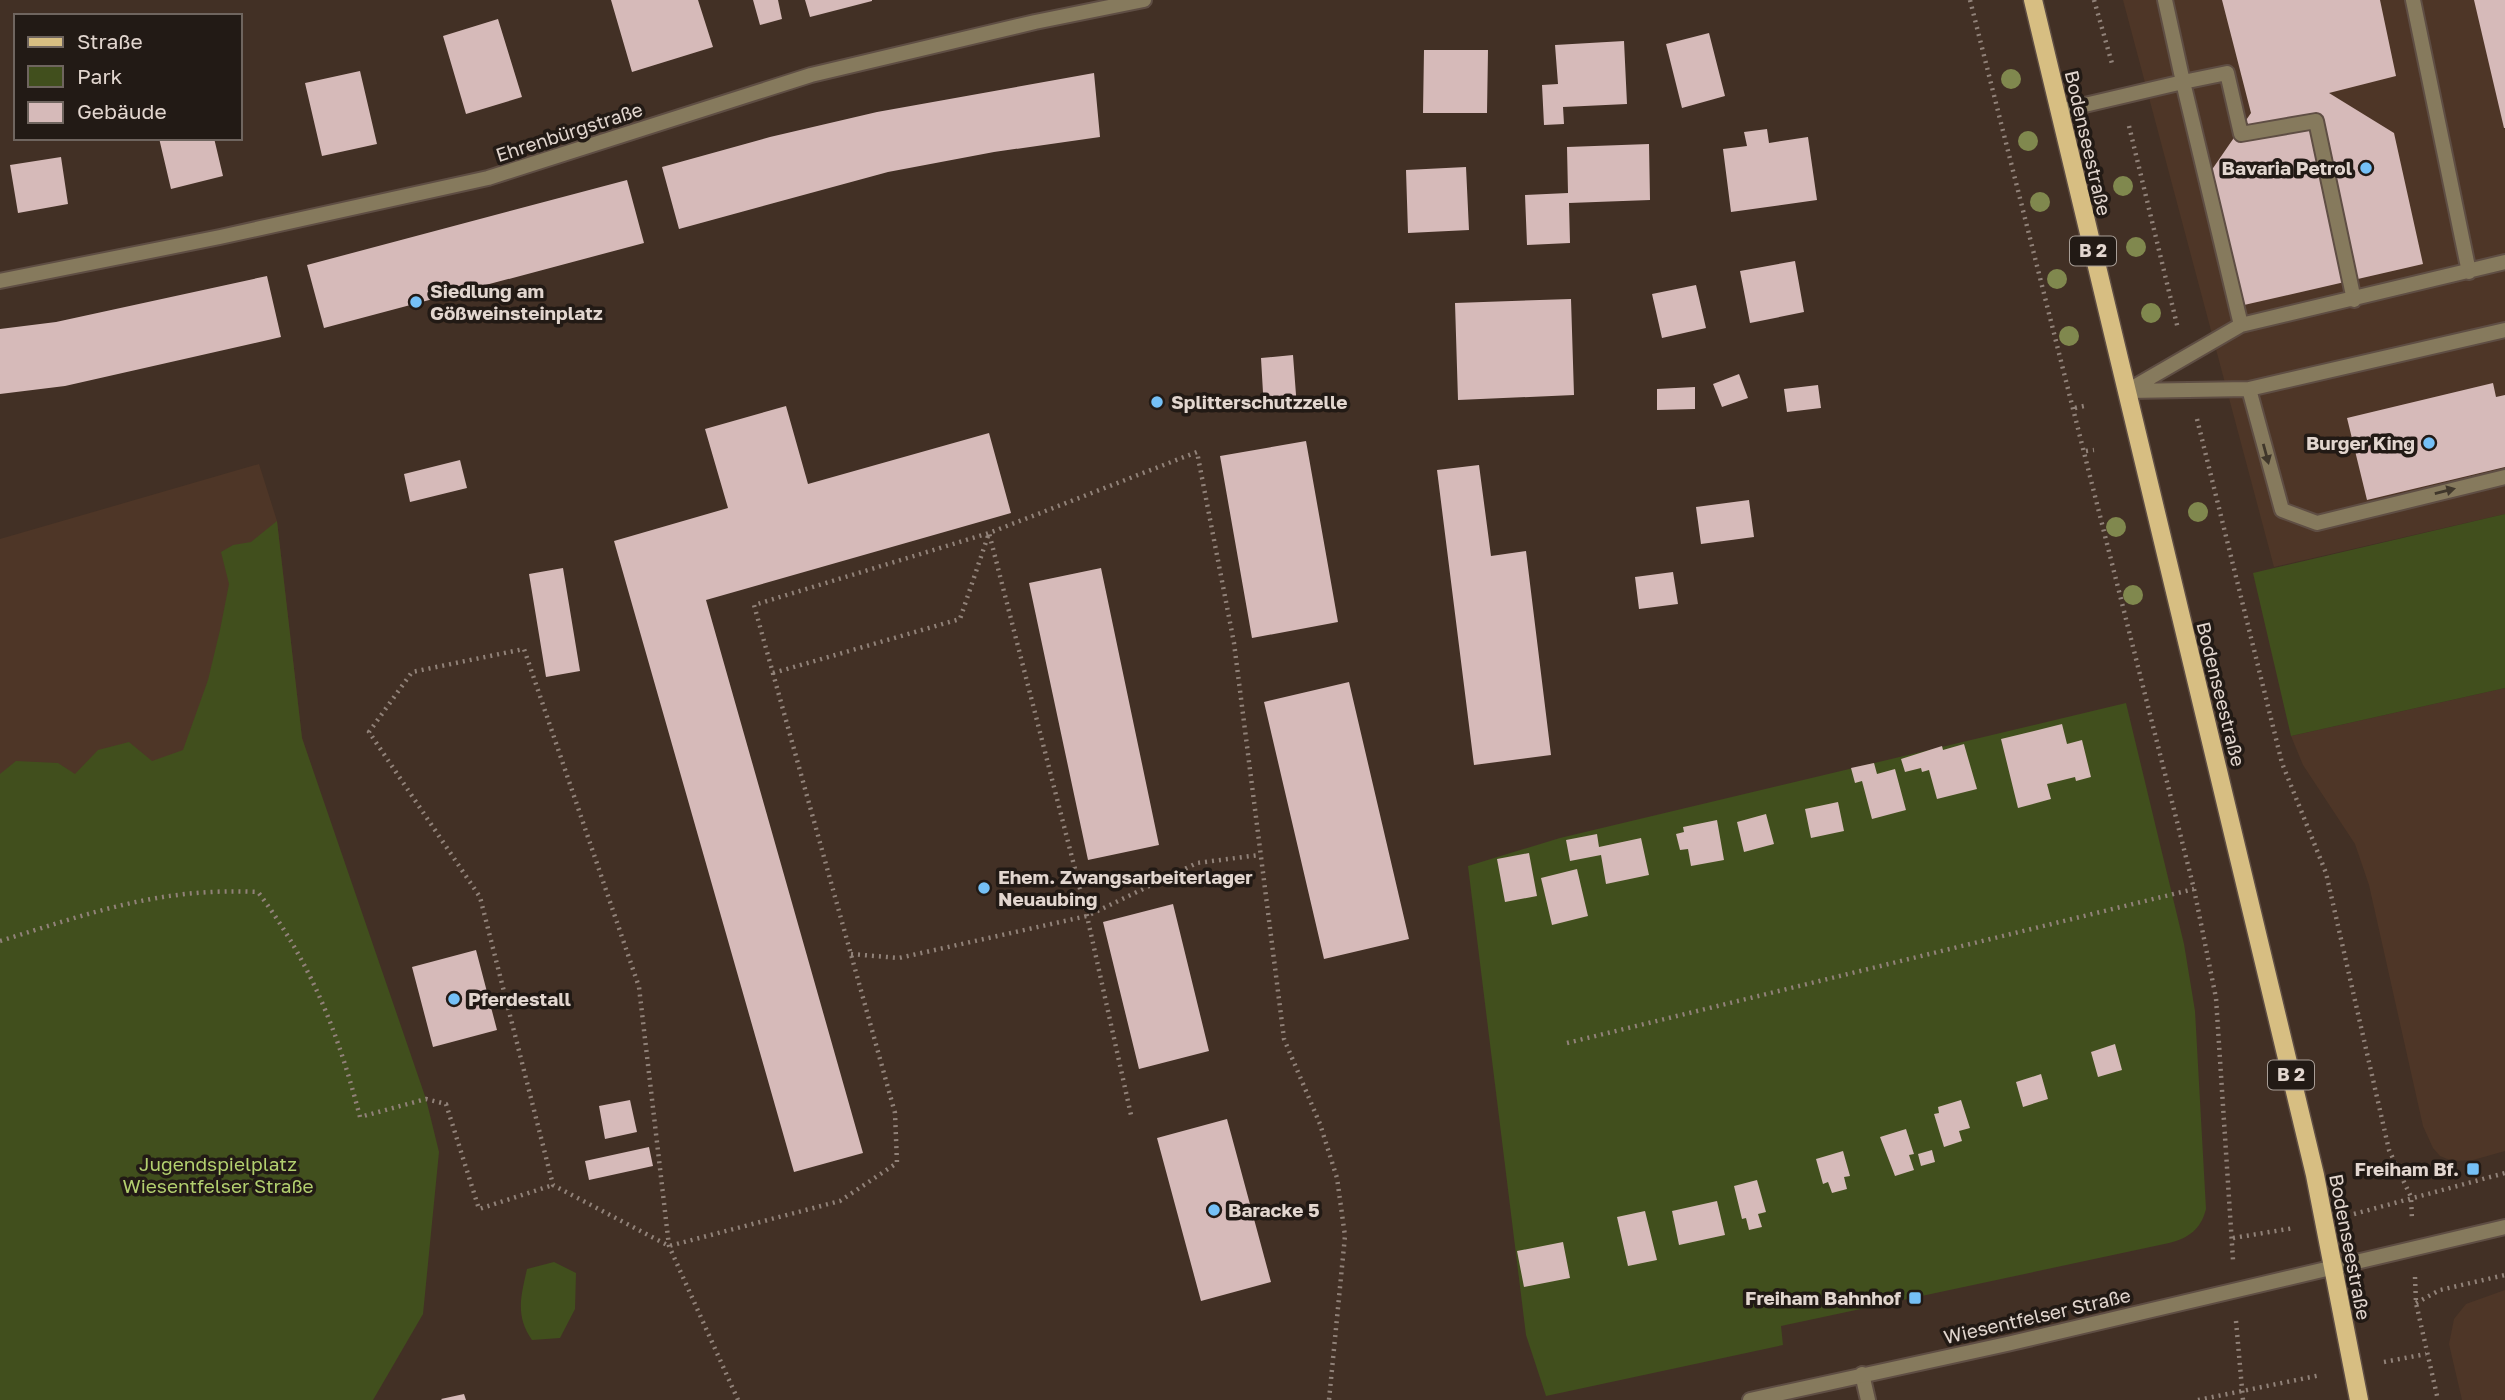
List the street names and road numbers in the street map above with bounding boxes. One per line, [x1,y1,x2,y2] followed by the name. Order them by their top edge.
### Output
[2061,68,2116,218] street label: Bodenseestraße
[493,97,645,166] street label: Ehrenbürgstraße
[2070,236,2116,265] road number: B 2
[2192,619,2251,769] street label: Bodenseestraße
[2268,1060,2314,1090] road number: B 2
[2325,1172,2376,1322] street label: Bodenseestraße
[1941,1283,2133,1348] street label: Wiesentfelser Straße

